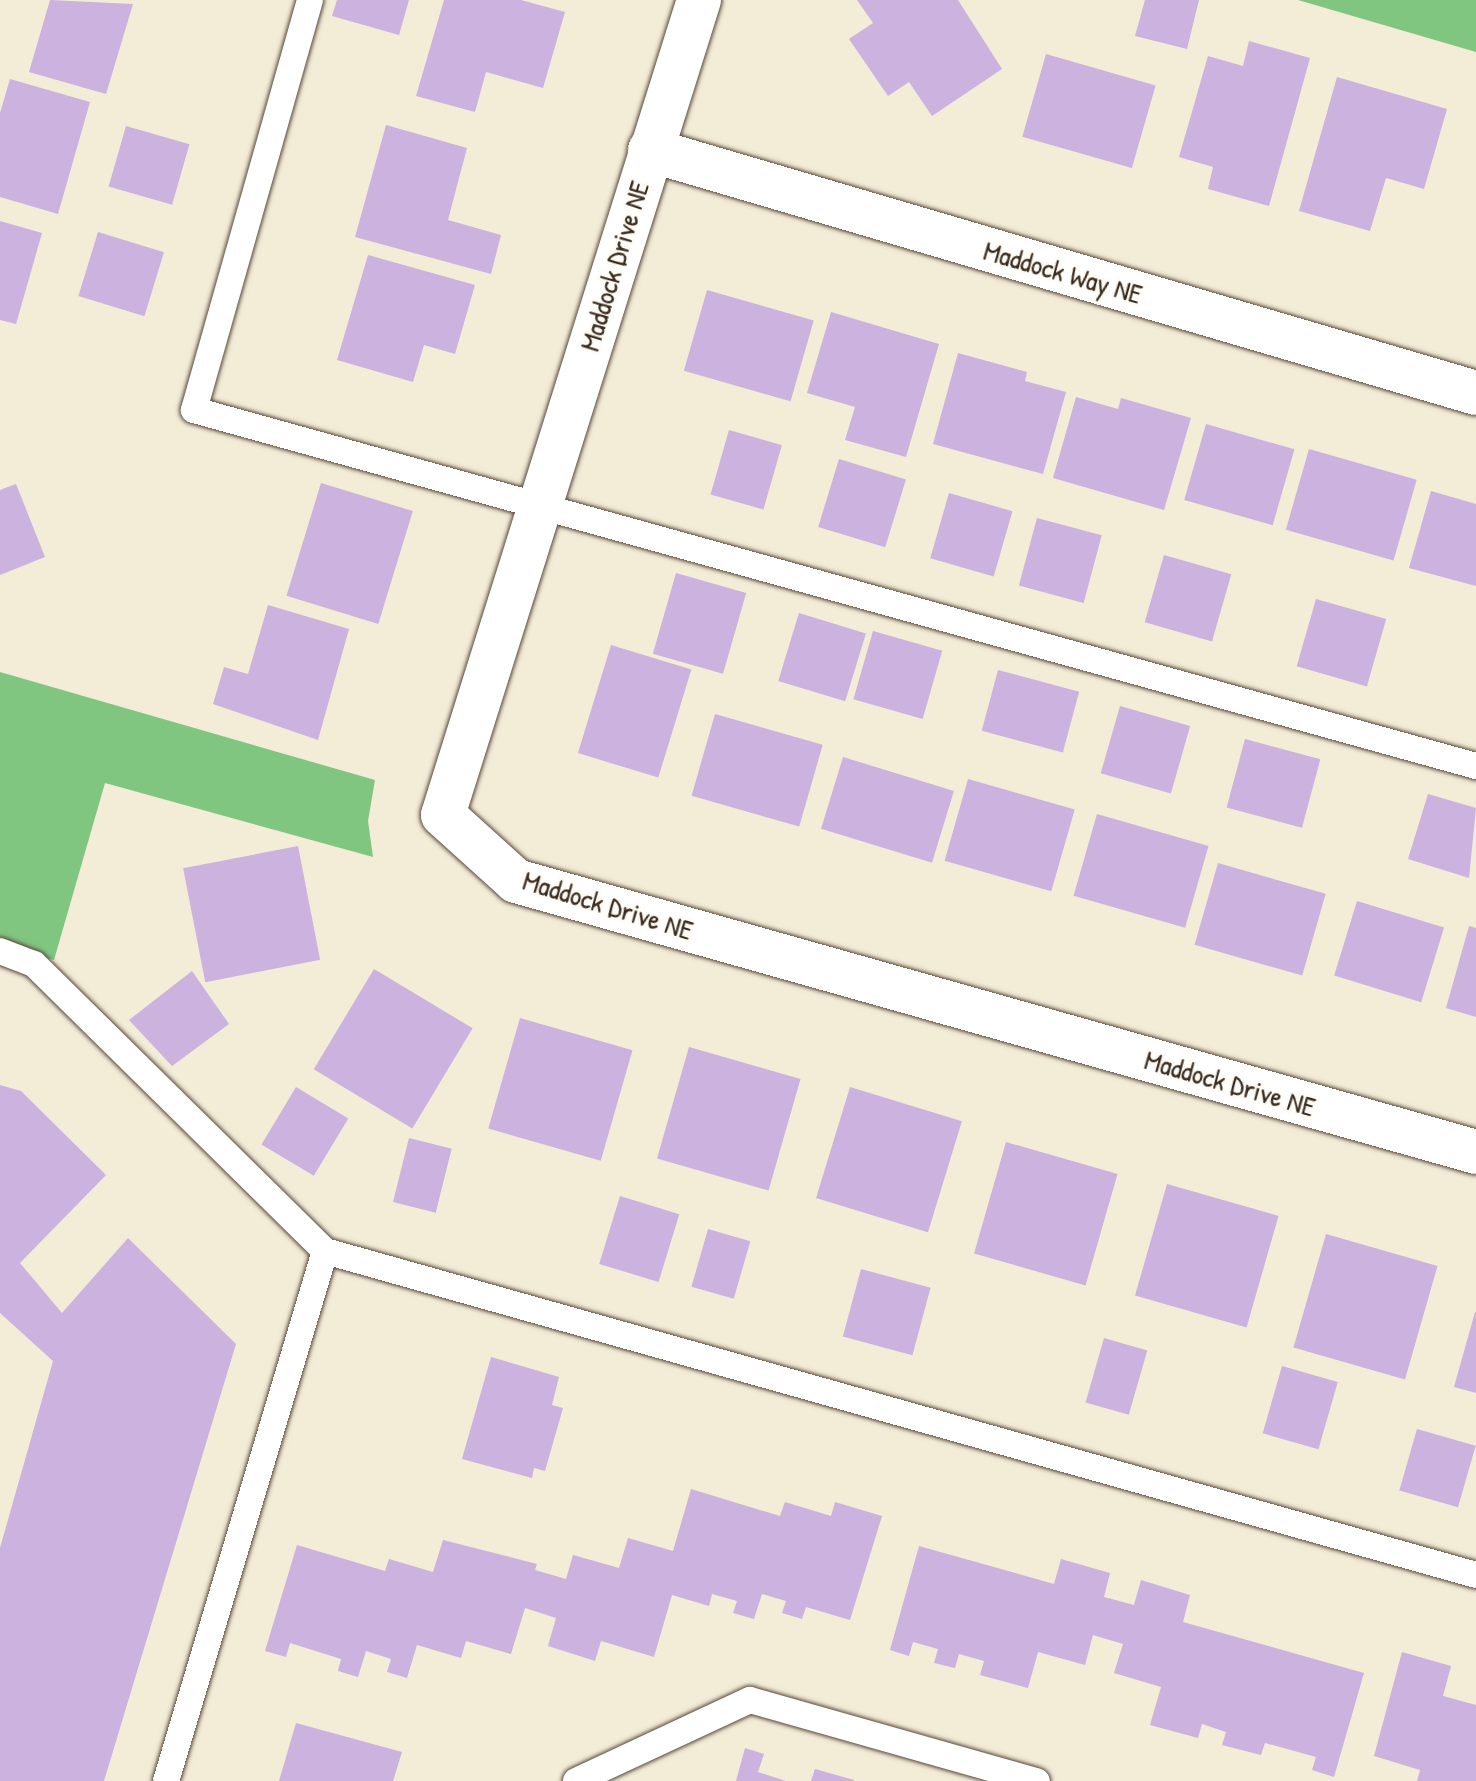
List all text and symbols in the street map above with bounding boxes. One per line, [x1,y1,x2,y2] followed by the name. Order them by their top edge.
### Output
[572,177,656,355] street label: Maddock Drive NE
[980,233,1146,311] street label: Maddock Way NE
[519,863,697,947] street label: Maddock Drive NE
[1141,1043,1319,1123] street label: Maddock Drive NE

